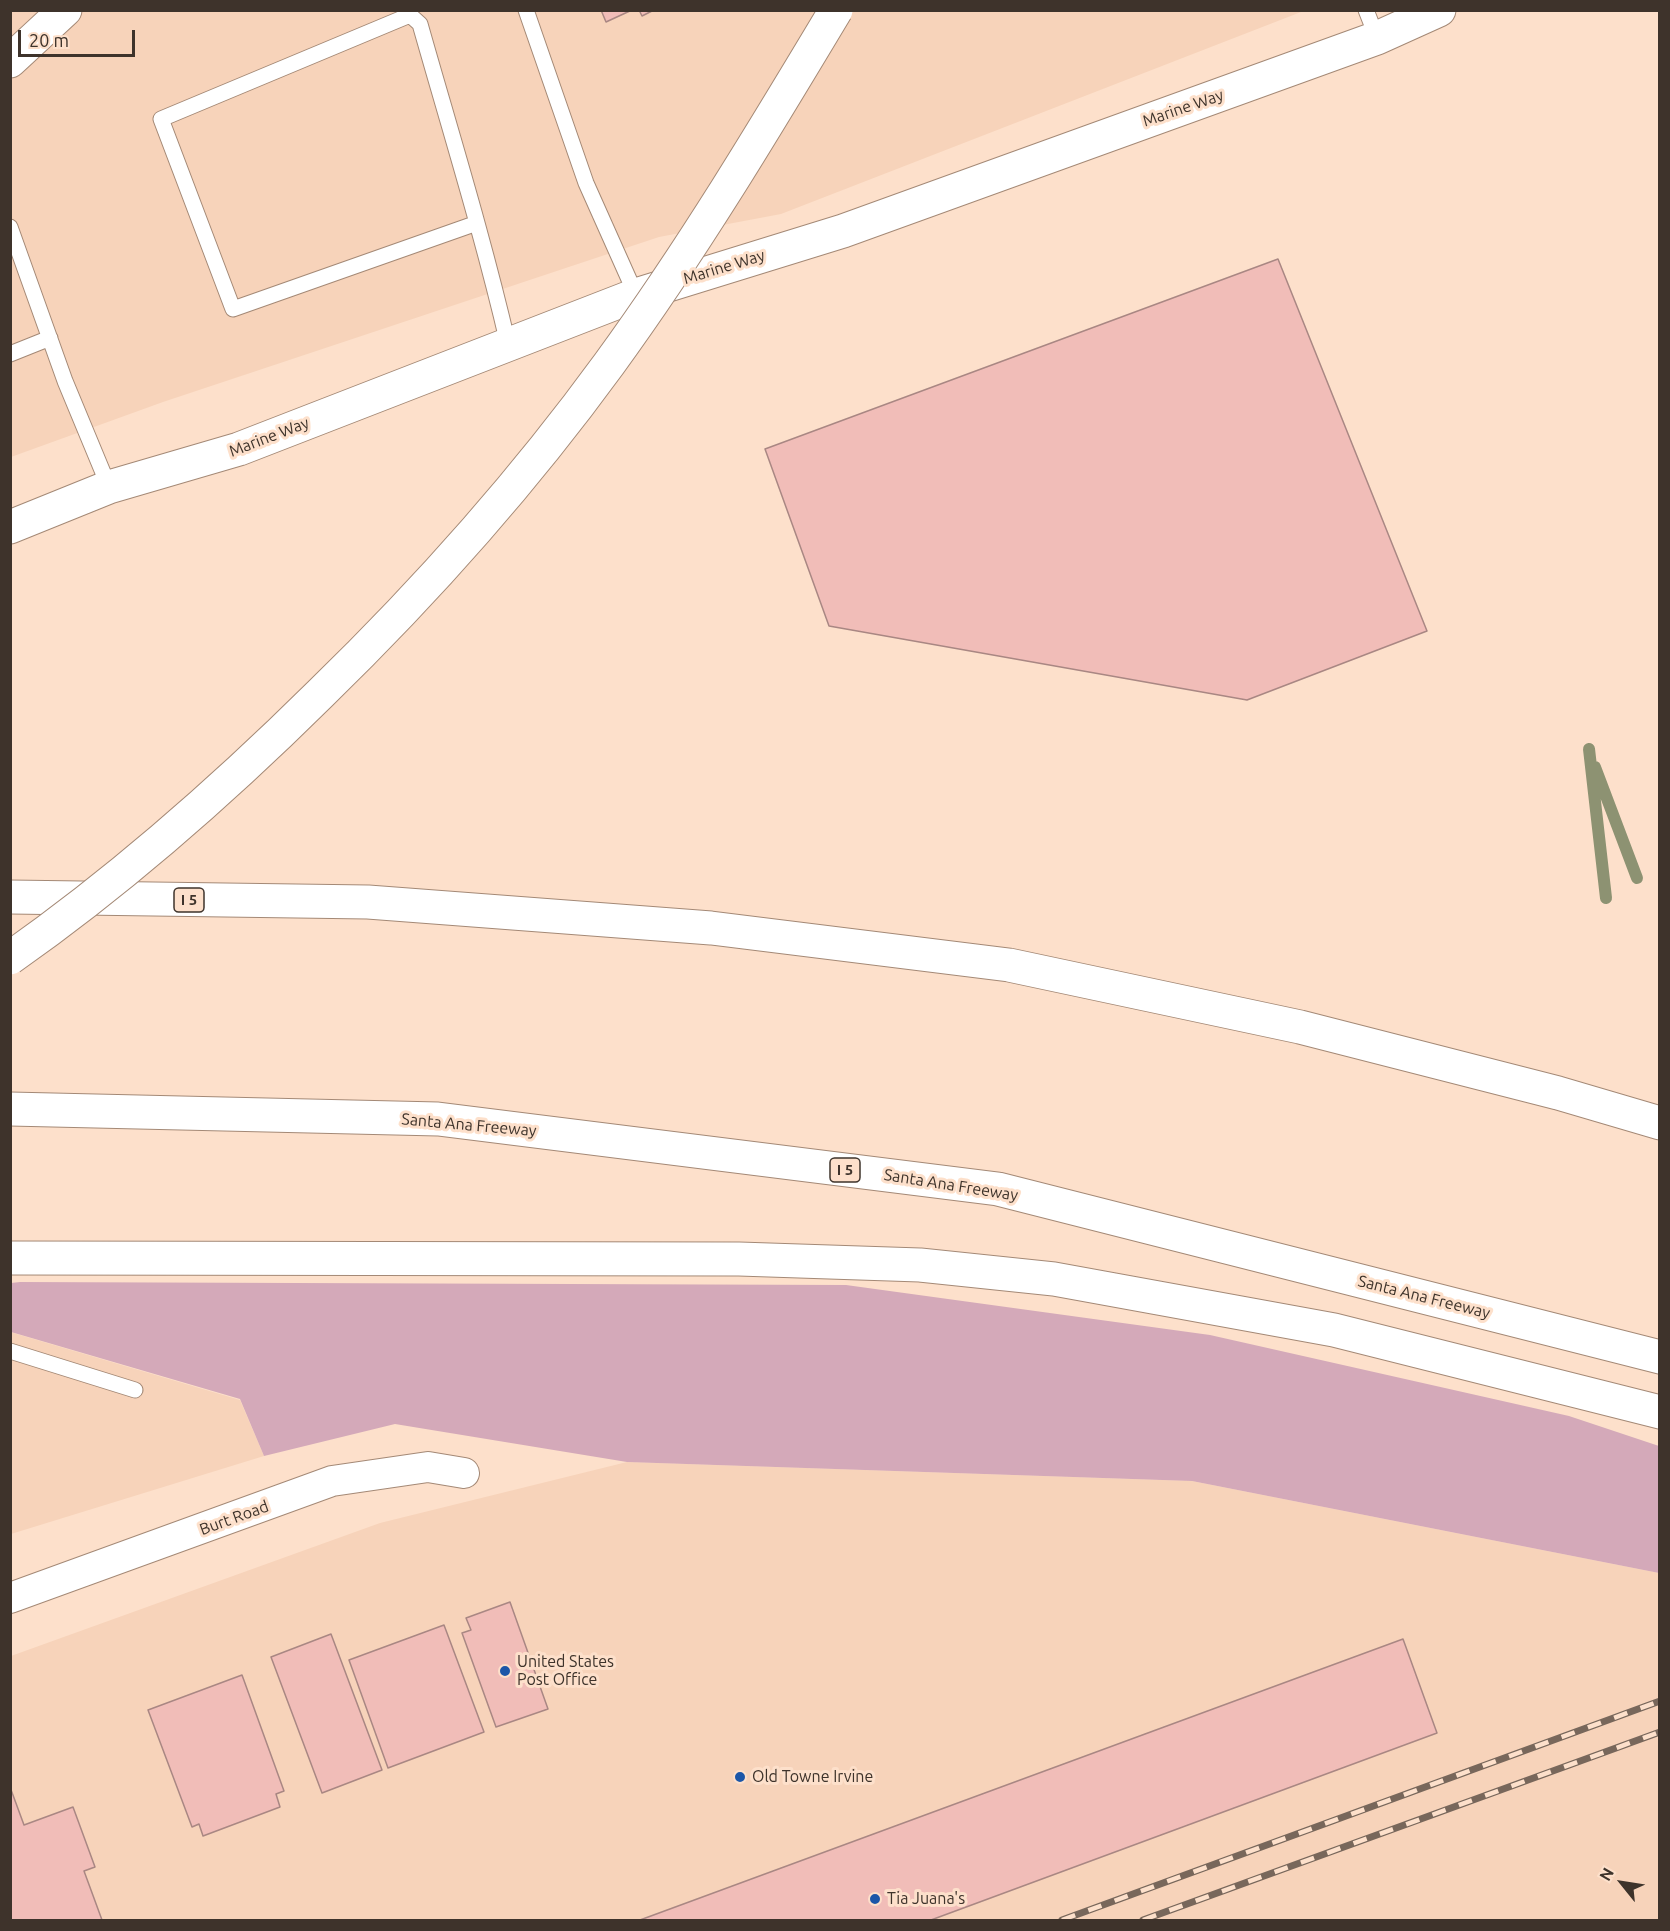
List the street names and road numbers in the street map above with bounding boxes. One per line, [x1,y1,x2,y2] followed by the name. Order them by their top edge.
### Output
[1140,85,1226,131] street label: Marine Way
[681,246,767,288] street label: Marine Way
[226,413,312,461] street label: Marine Way
[174,888,204,912] road number: I 5
[401,1110,537,1140] street label: Santa Ana Freeway
[830,1158,860,1182] road number: I 5
[883,1165,1019,1205] street label: Santa Ana Freeway
[1356,1271,1492,1323] street label: Santa Ana Freeway
[197,1497,271,1539] street label: Burt Road

